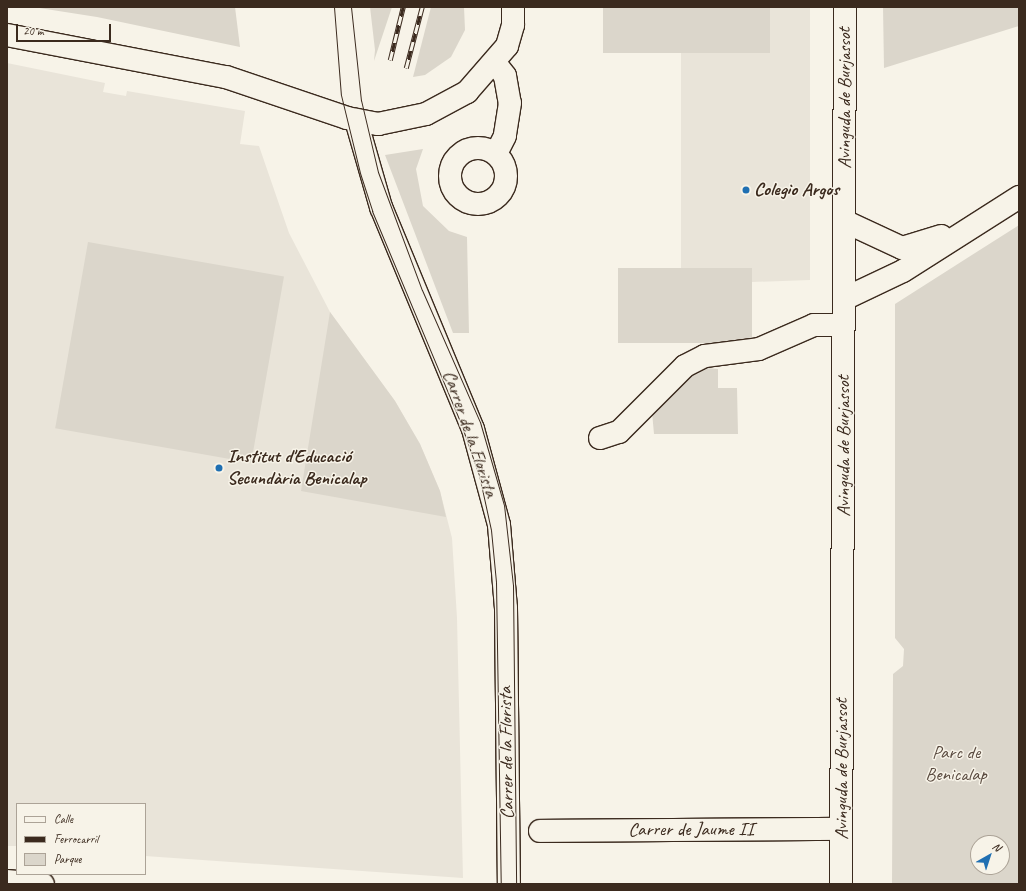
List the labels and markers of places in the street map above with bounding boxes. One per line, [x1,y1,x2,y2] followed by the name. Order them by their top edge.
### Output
[754,179,839,201] place label: Colegio Argos
[741,185,751,195] marker: Colegio Argos
[227,446,367,490] place label: Institut d'Educació Secundària Benicalap
[214,463,224,473] marker: Institut d'Educació Secundària Benicalap

